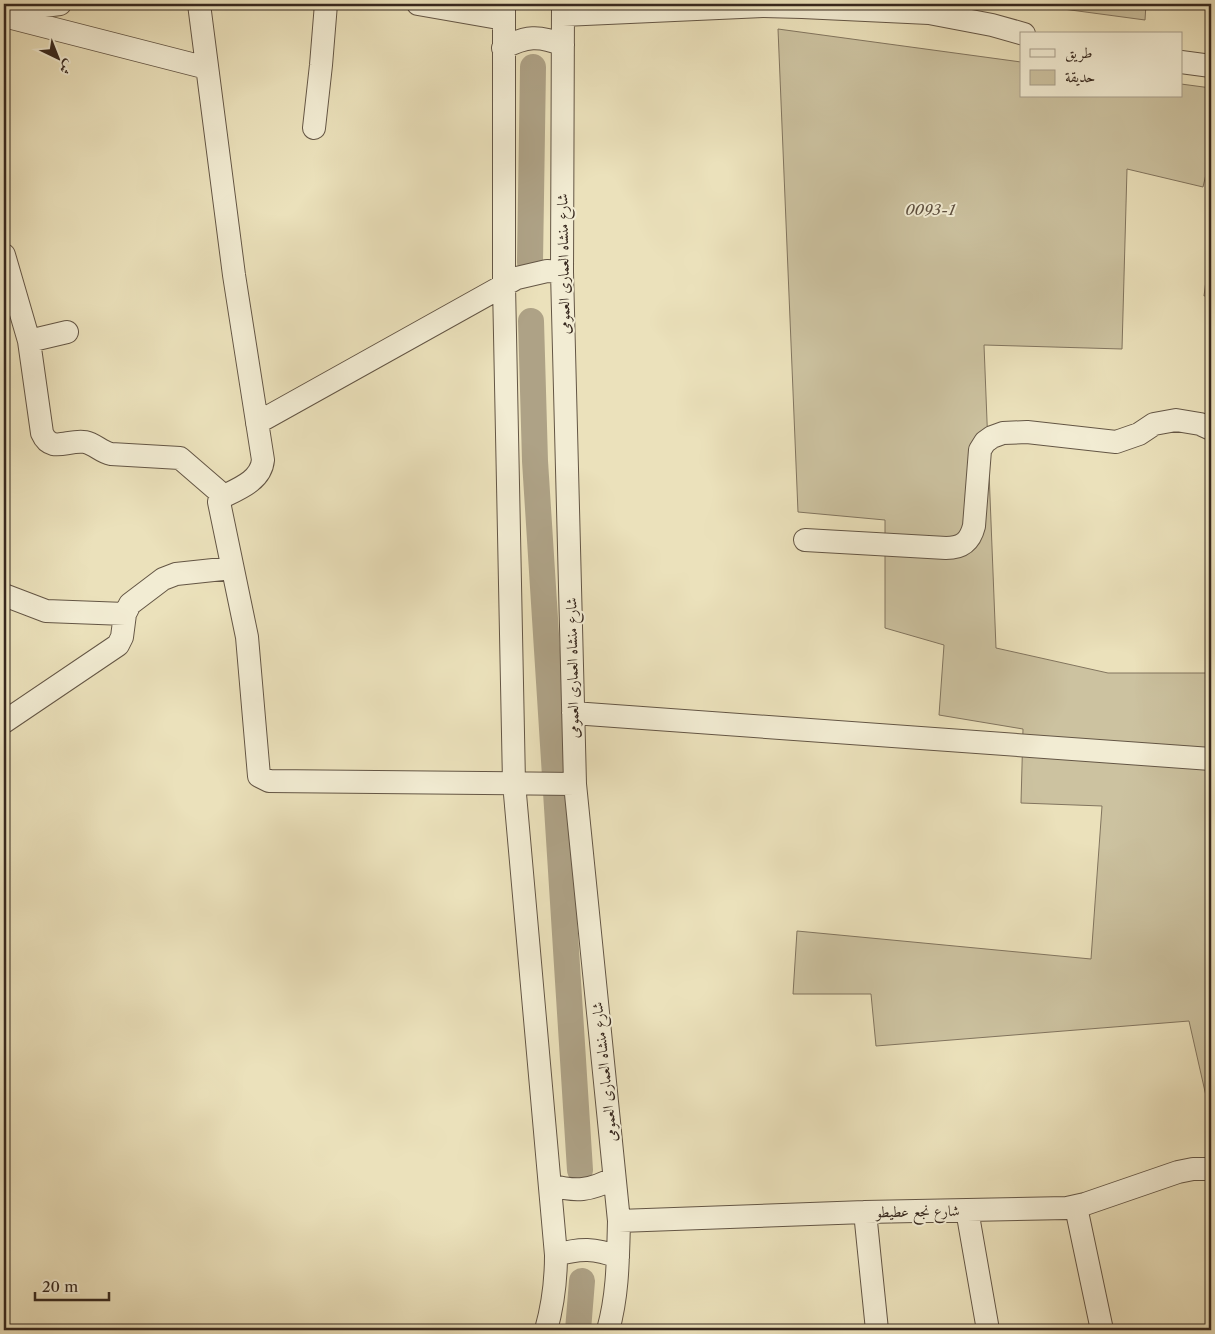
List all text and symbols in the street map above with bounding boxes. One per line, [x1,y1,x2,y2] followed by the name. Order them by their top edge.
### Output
[32,32,82,82] north arrow
[1020,32,1182,98] legend
[1065,43,1092,63] text: طريق
[56,56,78,79] text: ش
[1065,67,1095,86] text: حديقة
[552,193,578,334] street label: شارع منشاه العمارى العمومى
[905,200,956,219] park label: 0093-1
[561,597,587,738] street label: شارع منشاه العمارى العمومى
[587,1001,625,1143] street label: شارع منشاه العمارى العمومى
[874,1201,960,1226] street label: شارع نجع عطيطو
[35,1269,109,1301] scale bar
[42,1277,78,1296] text: 20 m

